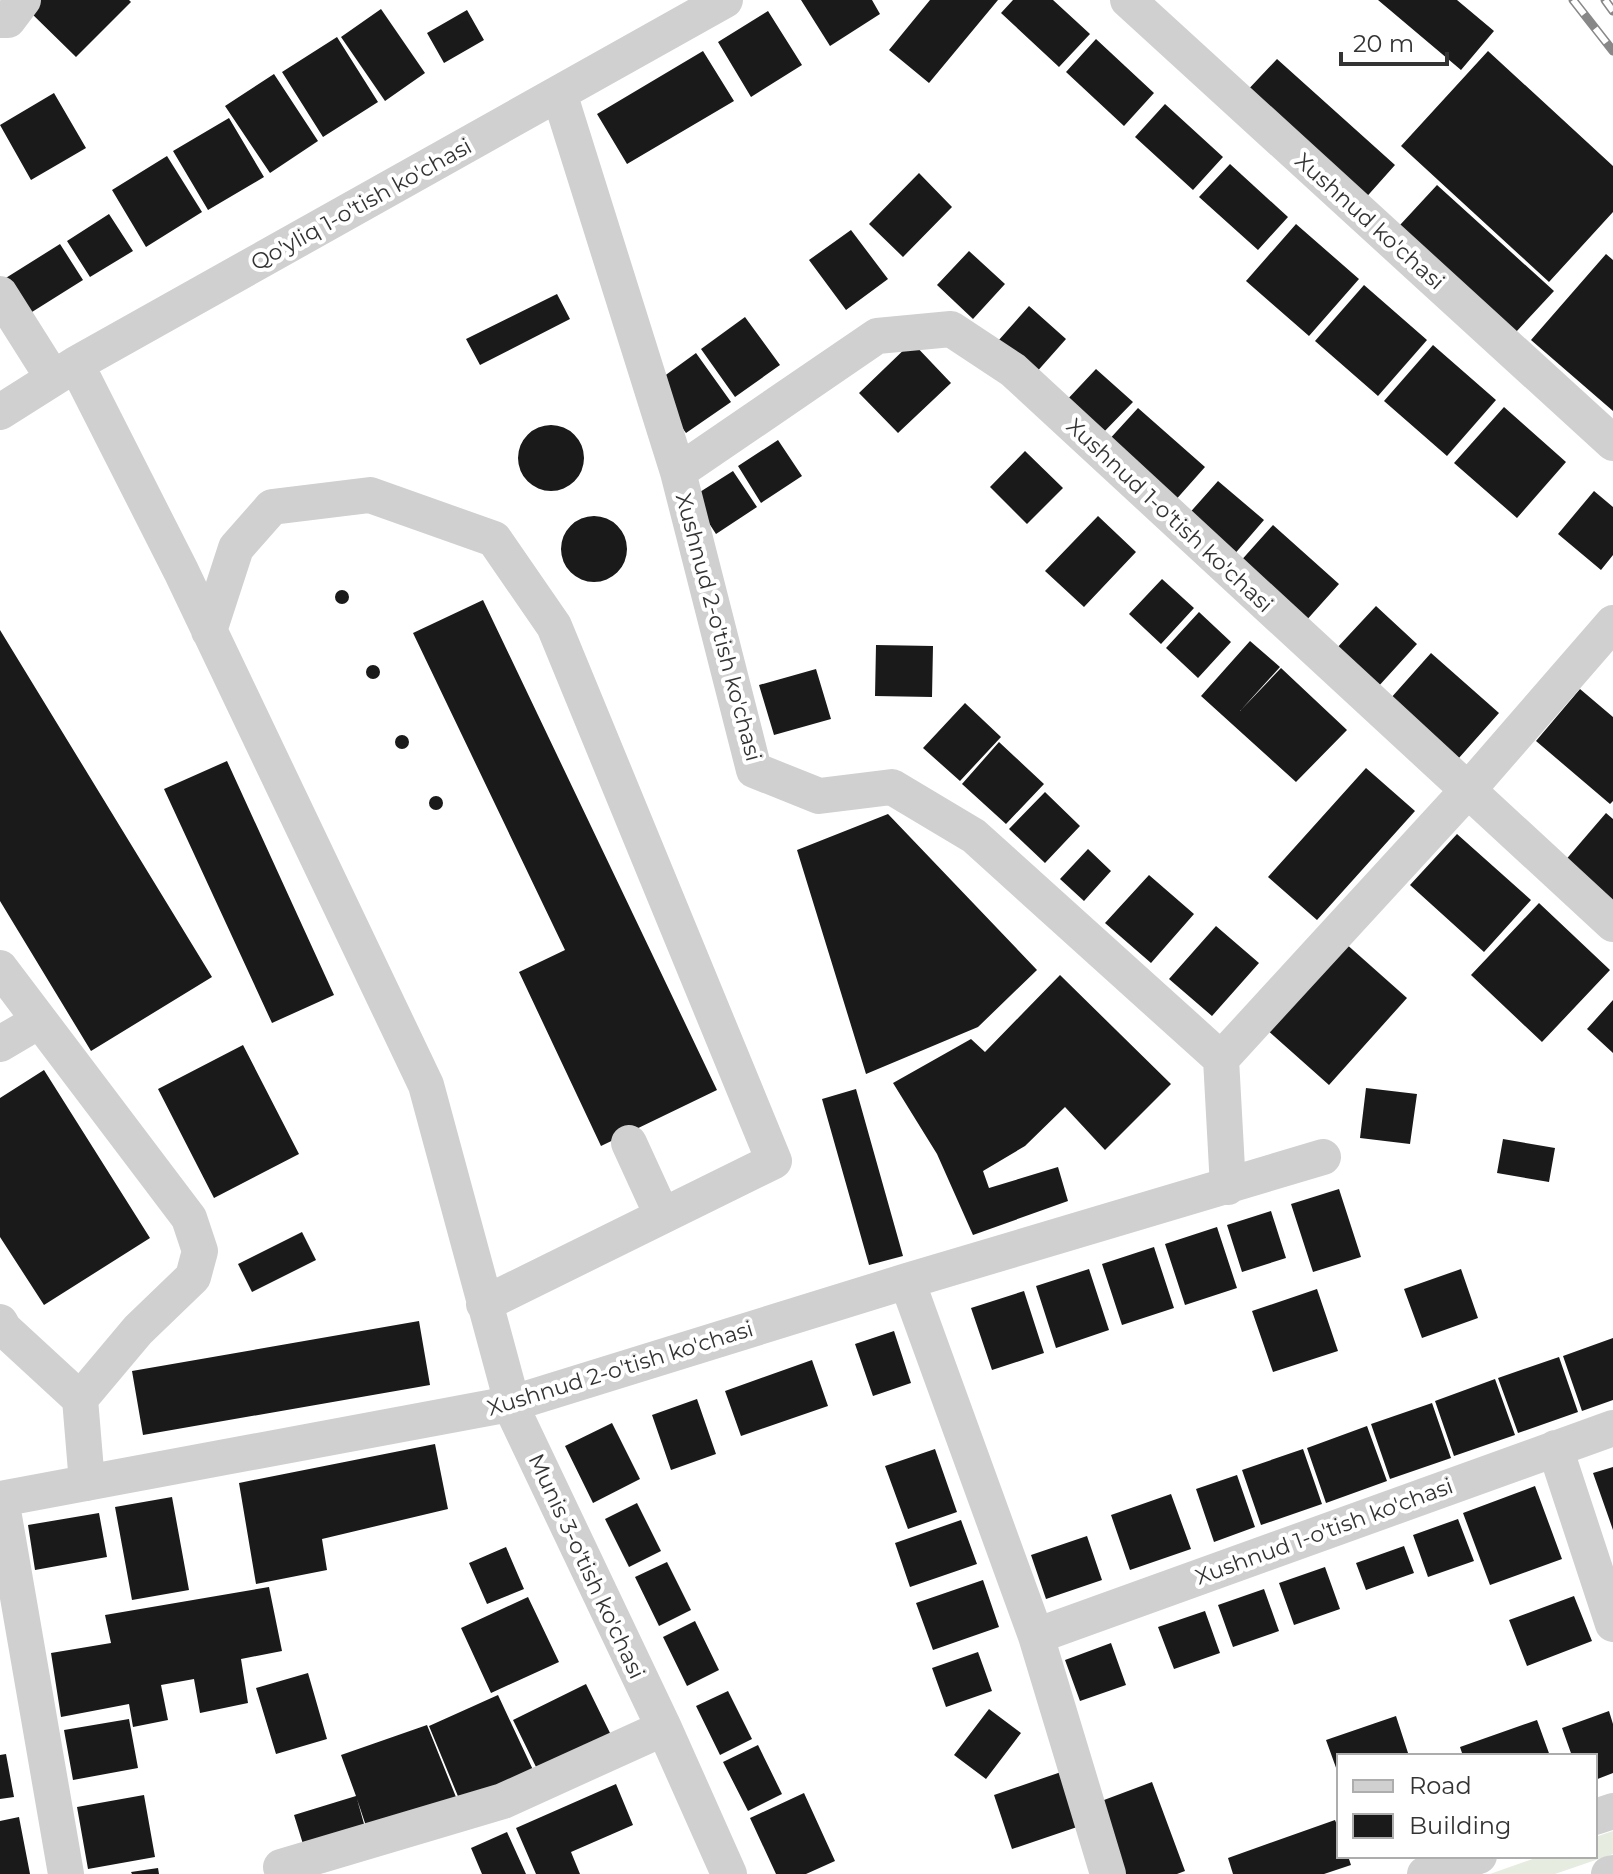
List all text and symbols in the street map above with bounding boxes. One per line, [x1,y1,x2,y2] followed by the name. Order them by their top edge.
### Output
[1341,16,1447,66] scale bar
[1353,29,1414,58] text: 20 m
[246,132,476,276] street label: Qo'yliq 1-o'tish ko'chasi
[1289,147,1450,295] street label: Xushnud ko'chasi
[1061,413,1278,618] street label: Xushnud 1-o'tish ko'chasi
[670,490,767,764] street label: Xushnud 2-o'tish ko'chasi
[484,1315,756,1422] street label: Xushnud 2-o'tish ko'chasi
[522,1449,651,1683] street label: Munis 3-o'tish ko'chasi
[1192,1472,1457,1591] street label: Xushnud 1-o'tish ko'chasi
[1337,1754,1597,1858] legend
[1409,1771,1472,1800] text: Road
[1409,1811,1512,1840] text: Building

